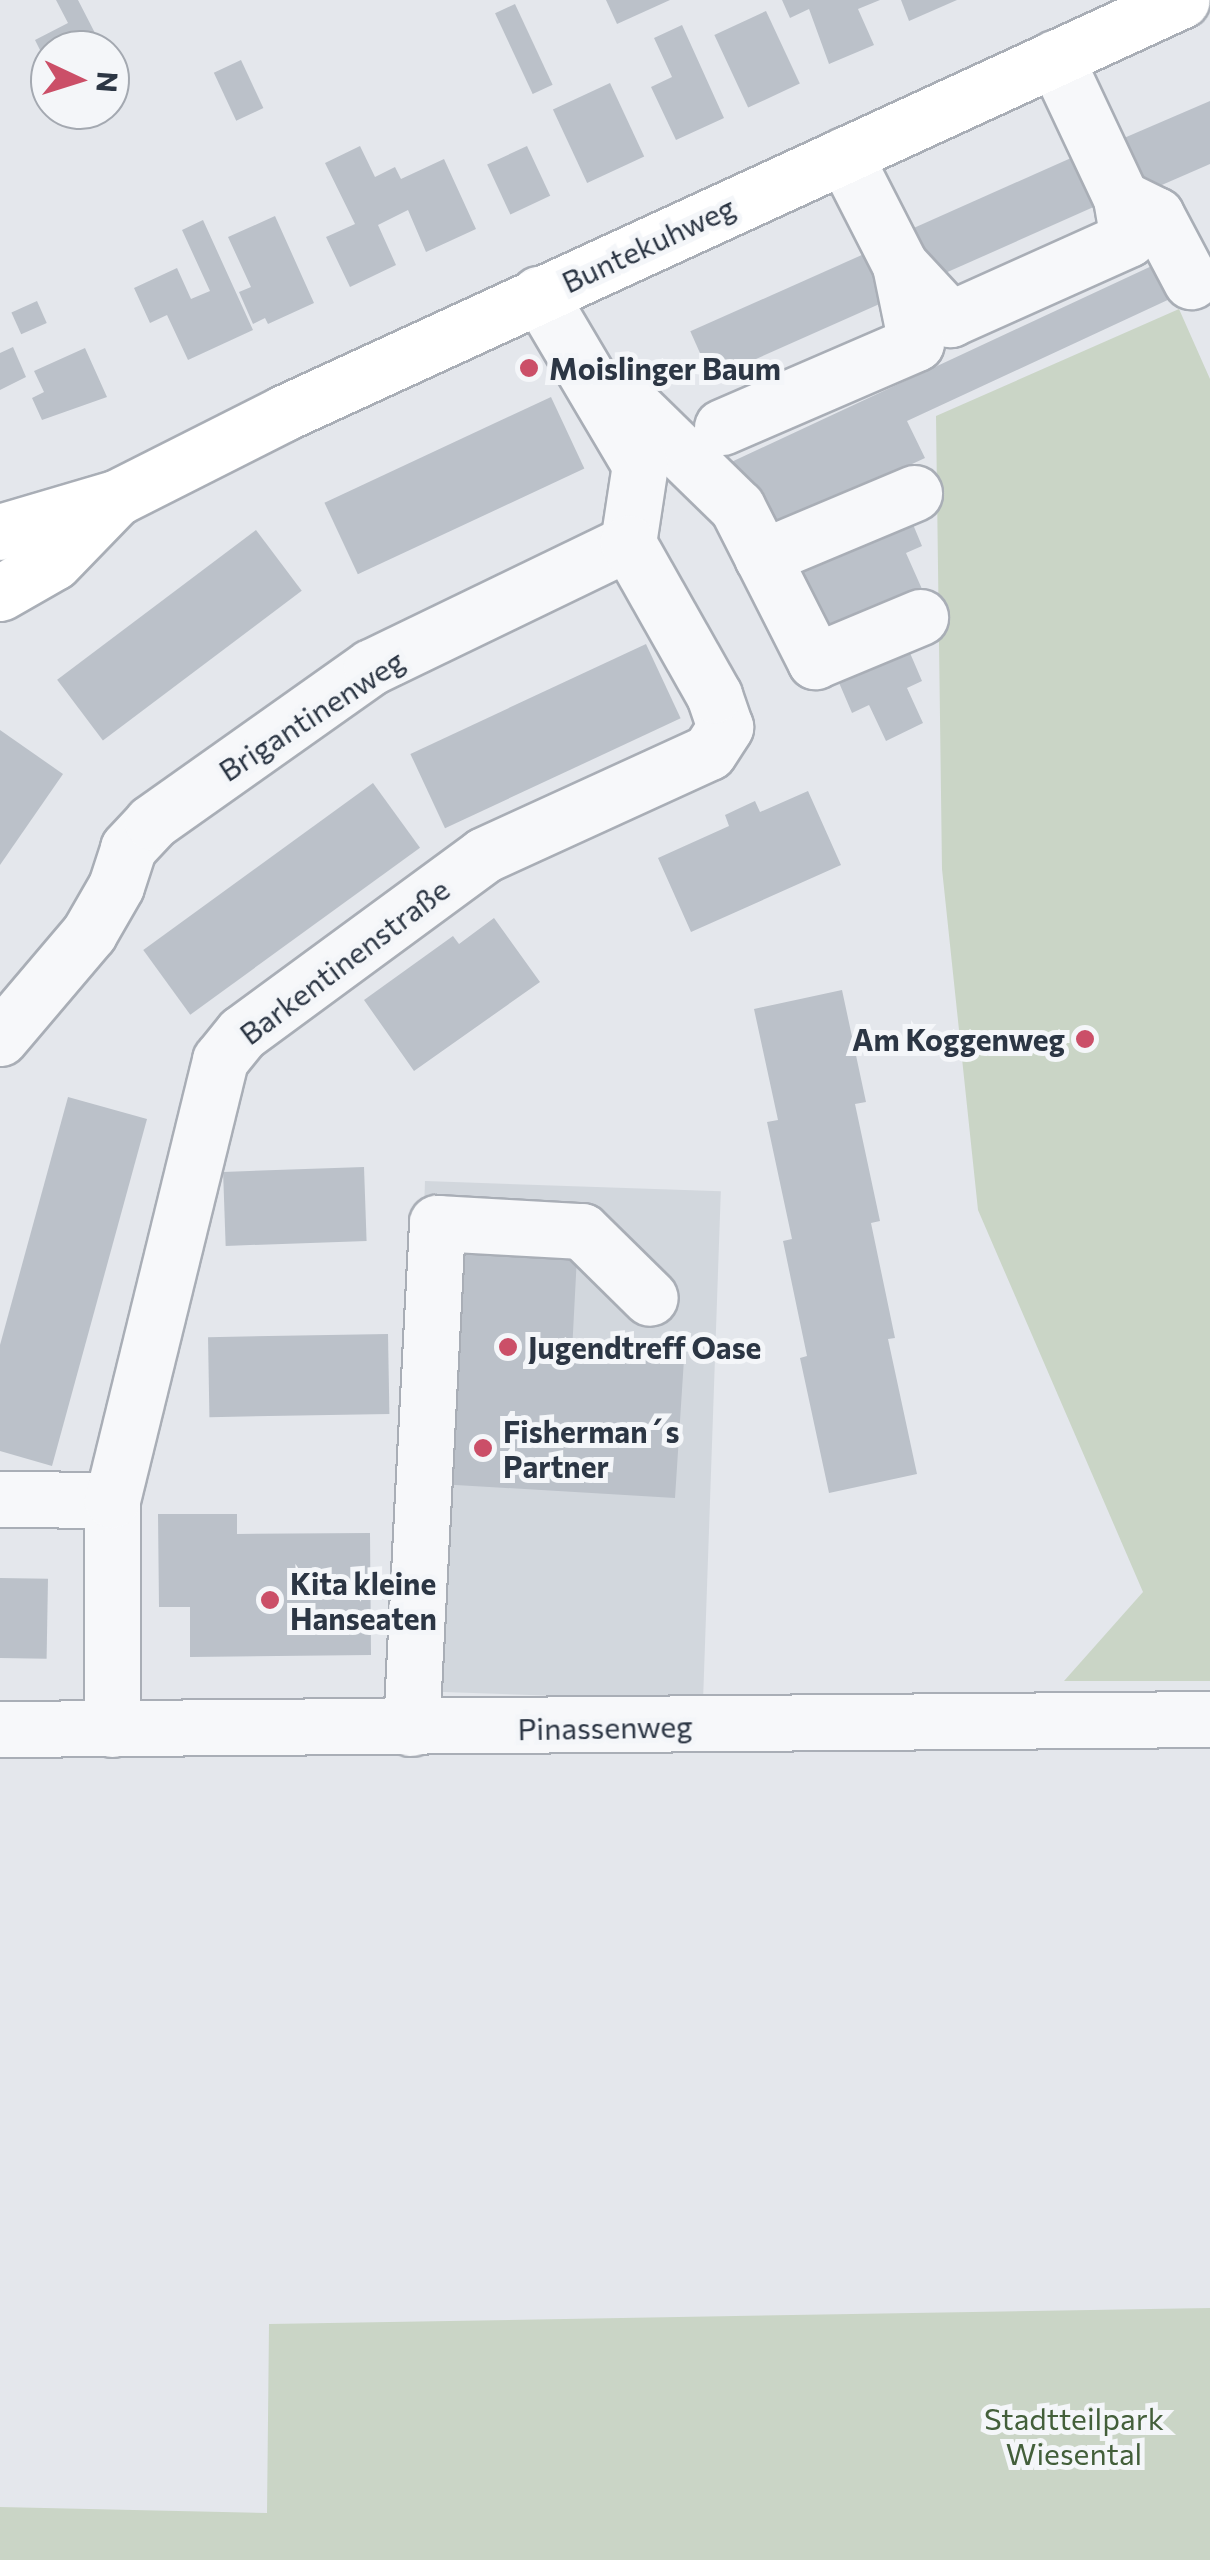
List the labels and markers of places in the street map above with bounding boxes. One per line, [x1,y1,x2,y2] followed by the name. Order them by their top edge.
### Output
[549,350,781,386] place label: Moislinger Baum
[518,357,540,379] marker: Moislinger Baum
[852,1021,1065,1057] place label: Am Koggenweg
[1074,1028,1096,1050] marker: Am Koggenweg
[528,1329,761,1365] place label: Jugendtreff Oase
[497,1336,519,1358] marker: Jugendtreff Oase
[503,1413,679,1484] place label: Fisherman´s Partner
[472,1437,494,1459] marker: Fisherman´s Partner
[290,1565,437,1636] place label: Kita kleine Hanseaten
[259,1589,281,1611] marker: Kita kleine Hanseaten

